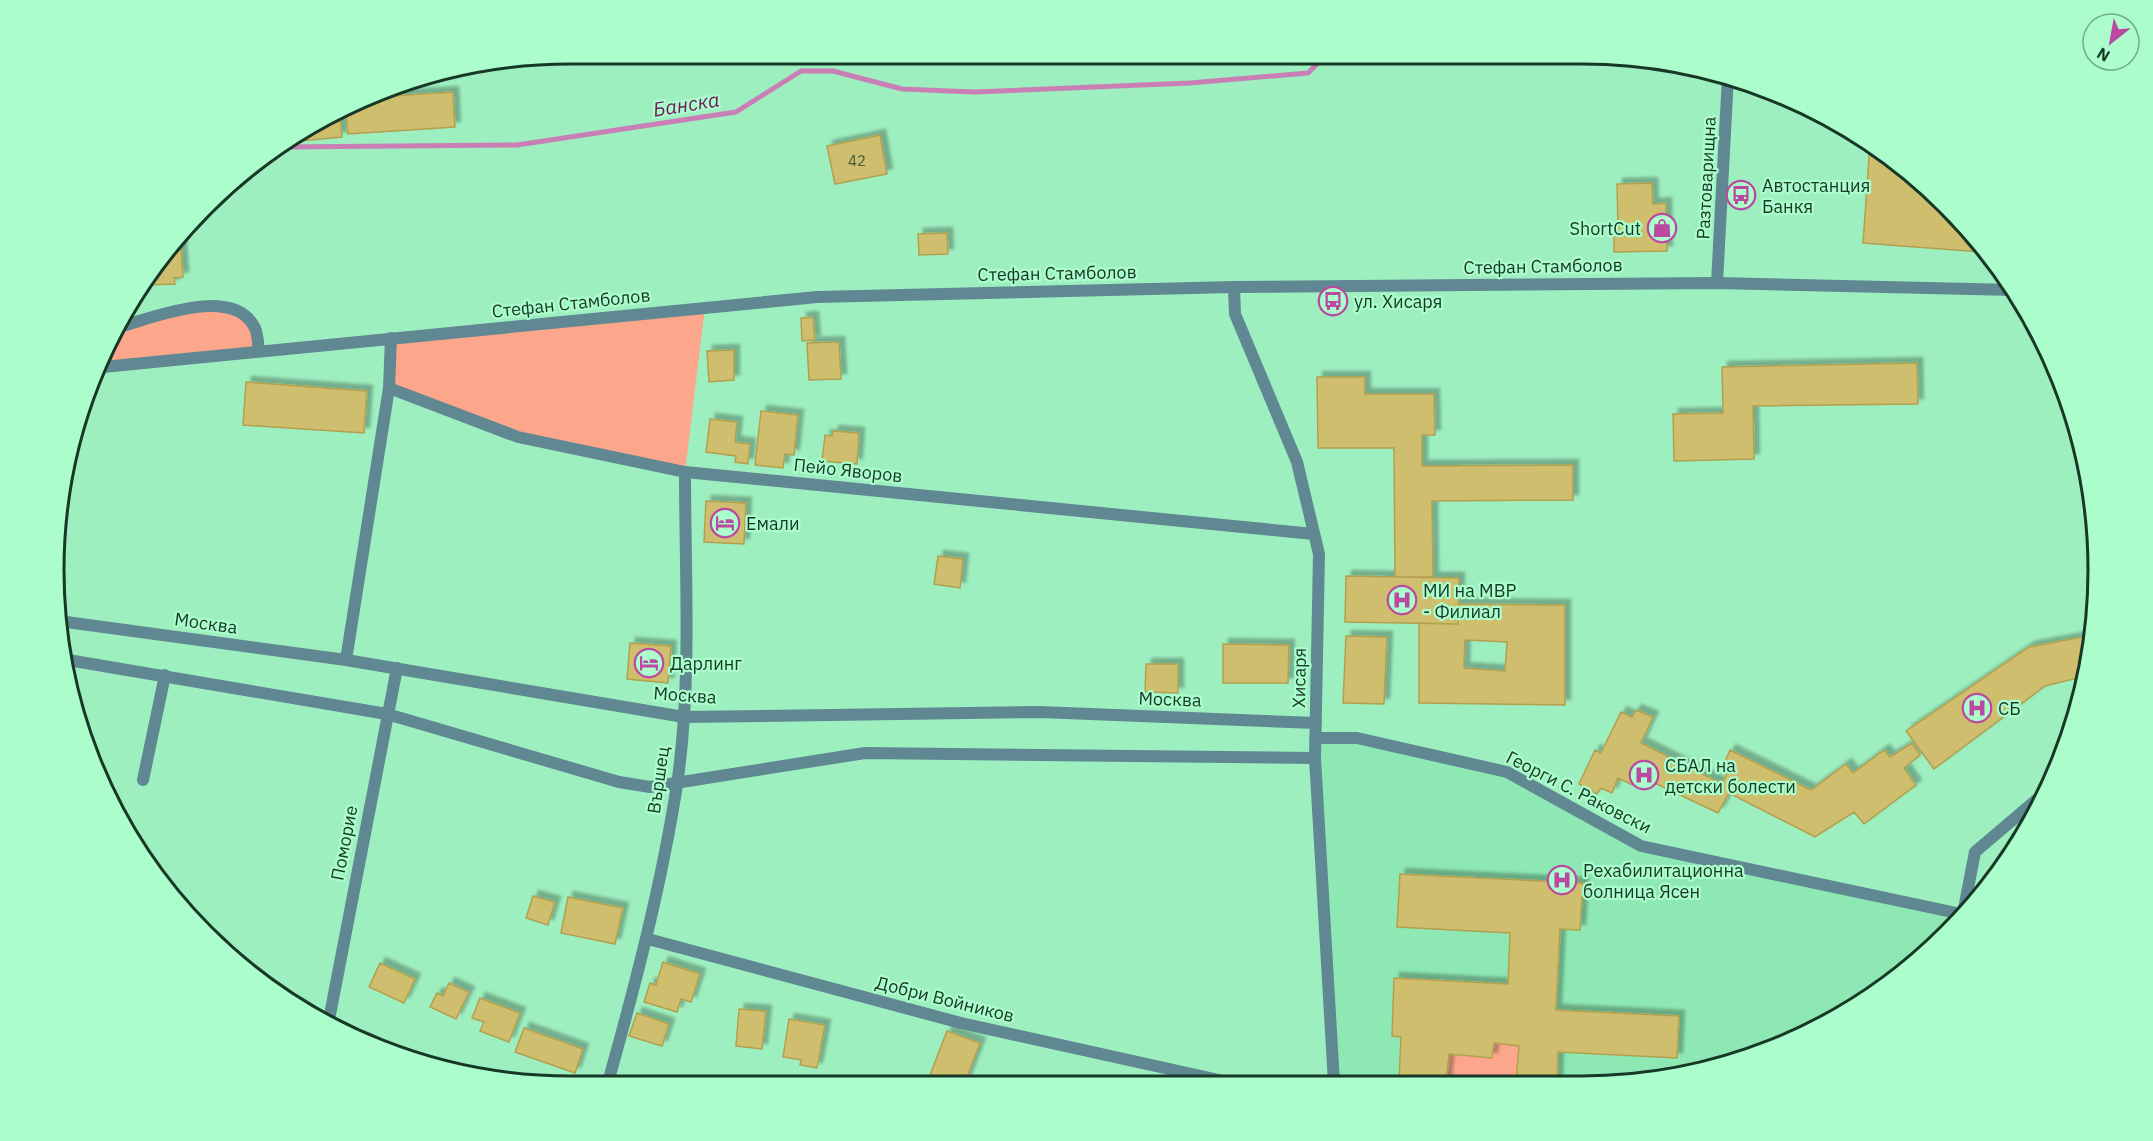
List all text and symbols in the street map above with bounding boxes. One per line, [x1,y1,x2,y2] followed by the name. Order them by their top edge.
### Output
[2081,12,2141,72] north arrow
[2093,43,2113,66] text: N
[651,85,721,123] water label: Банска
[1691,116,1721,240] street label: Разтоварищна
[848,151,866,170] house number: 42
[1762,174,1870,218] place label: Автостанция Банкя
[1725,179,1757,211] bus stop icon: Автостанция Банкя
[1646,212,1678,244] shop icon: ShortCut
[1570,217,1641,240] place label: ShortCut
[1463,253,1623,279] street label: Стефан Стамболов
[977,260,1137,286] street label: Стефан Стамболов
[491,283,651,323] street label: Стефан Стамболов
[1317,285,1349,317] bus stop icon: ул. Хисаря
[1354,290,1442,313] place label: ул. Хисаря
[792,453,904,487] street label: Пейо Яворов
[709,507,741,539] hotel icon: Емали
[746,512,800,535] place label: Емали
[1423,579,1516,623] place label: МИ на МВР - Филиал
[1386,584,1418,616] hospital icon: МИ на МВР - Филиал
[173,607,239,639] street label: Москва
[633,647,665,679] hotel icon: Дарлинг
[1287,648,1311,708] street label: Хисаря
[670,652,742,675] place label: Дарлинг
[653,681,718,709] street label: Москва
[1138,686,1202,712] street label: Москва
[1961,692,1993,724] hospital icon: СБ
[1998,697,2021,720] place label: СБ
[642,745,674,815] street label: Вършец
[1502,745,1656,839] street label: Георги С. Раковски
[1665,754,1796,798] place label: СБАЛ на детски болести
[1628,759,1660,791] hospital icon: СБАЛ на детски болести
[325,803,363,883] street label: Поморие
[1583,859,1744,903] place label: Рехабилитационна болница Ясен
[1546,864,1578,896] hospital icon: Рехабилитационна болница Ясен
[873,971,1017,1027] street label: Добри Войников

